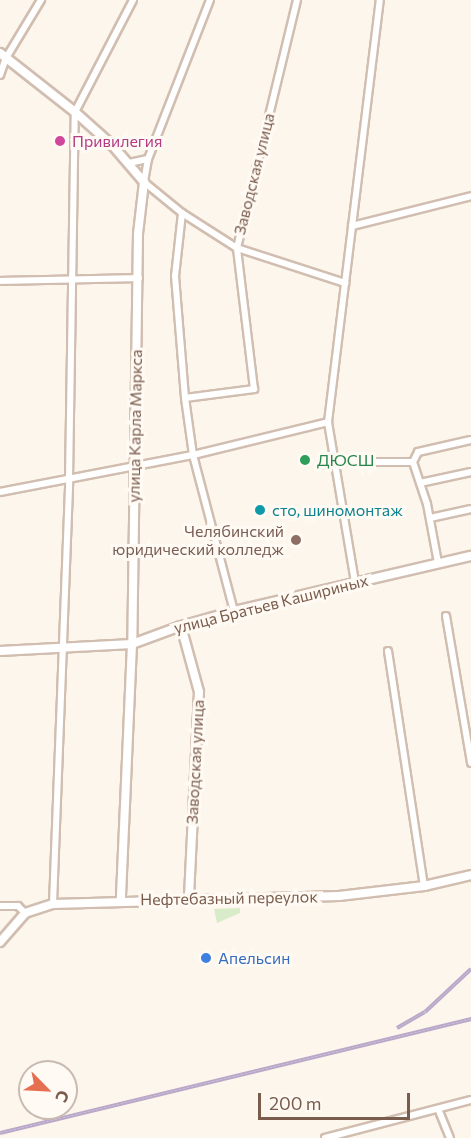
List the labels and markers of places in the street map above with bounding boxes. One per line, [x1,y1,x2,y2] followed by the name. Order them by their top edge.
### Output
[72,131,162,151] place label: Привилегия
[53,134,67,148] marker: Привилегия
[317,450,375,470] place label: ДЮСШ
[298,453,312,467] marker: ДЮСШ
[272,500,403,520] place label: сто, шиномонтаж
[253,503,267,517] marker: сто, шиномонтаж
[112,521,284,559] place label: Челябинский юридический колледж
[289,533,303,547] marker: Челябинский юридический колледж
[218,948,290,968] place label: Апельсин
[199,951,213,965] marker: Апельсин

